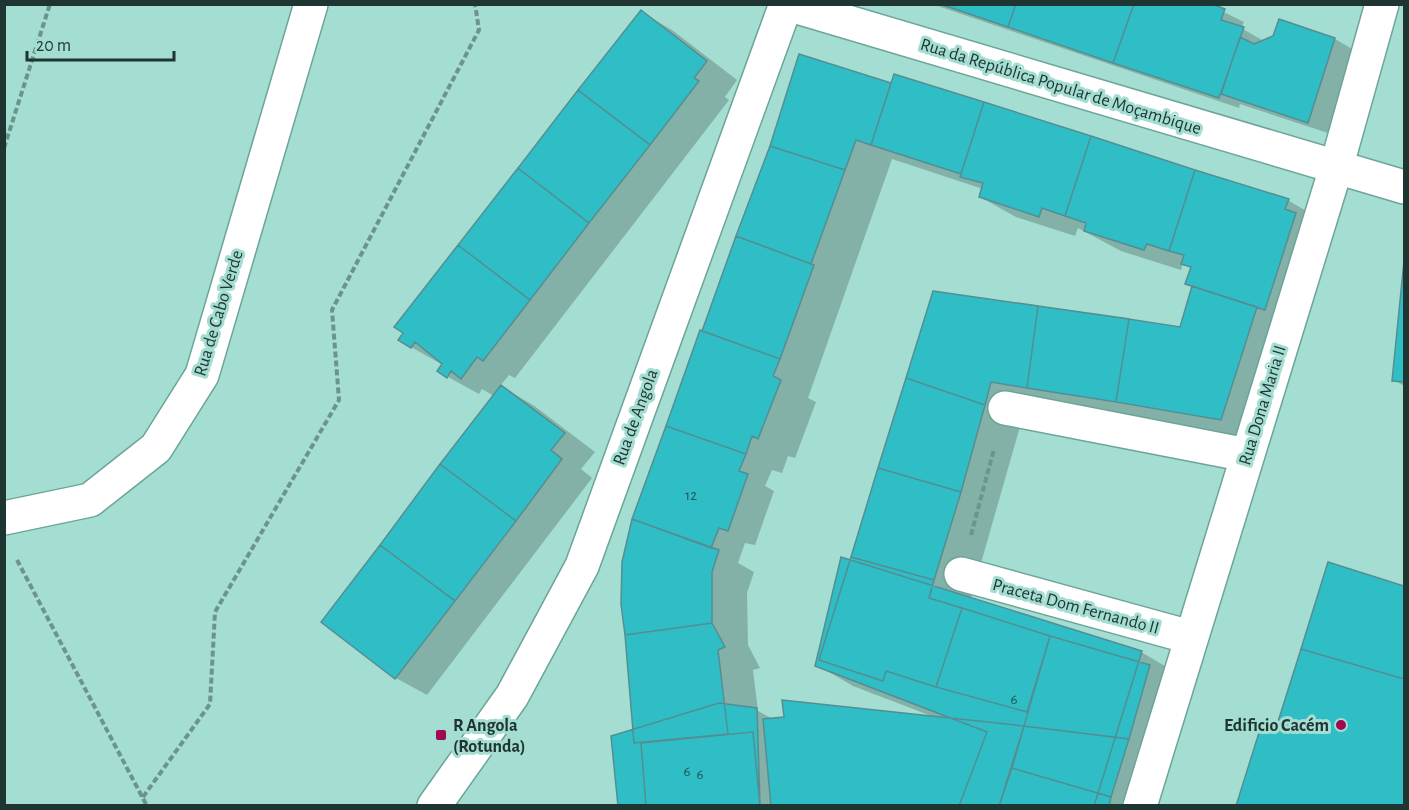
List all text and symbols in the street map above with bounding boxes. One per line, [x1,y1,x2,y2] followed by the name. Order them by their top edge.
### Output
[27,24,174,62] scale bar
[918,36,1203,138] street label: Rua da República Popular de Moçambique
[36,37,71,55] text: 20 m
[191,248,247,378] street label: Rua de Cabo Verde
[1236,343,1290,467] street label: Rua Dona Maria II
[610,367,662,468] street label: Rua de Angola
[685,488,697,503] house number: 12
[990,576,1161,638] street label: Praceta Dom Fernando II
[1010,692,1018,707] house number: 6
[453,717,526,756] place label: R Angola (Rotunda)
[1224,717,1329,735] place label: Edificio Cacém
[1334,718,1348,732] marker: Edificio Cacém
[434,728,448,742] marker: R Angola (Rotunda)
[683,764,691,779] house number: 6
[696,767,704,782] house number: 6

